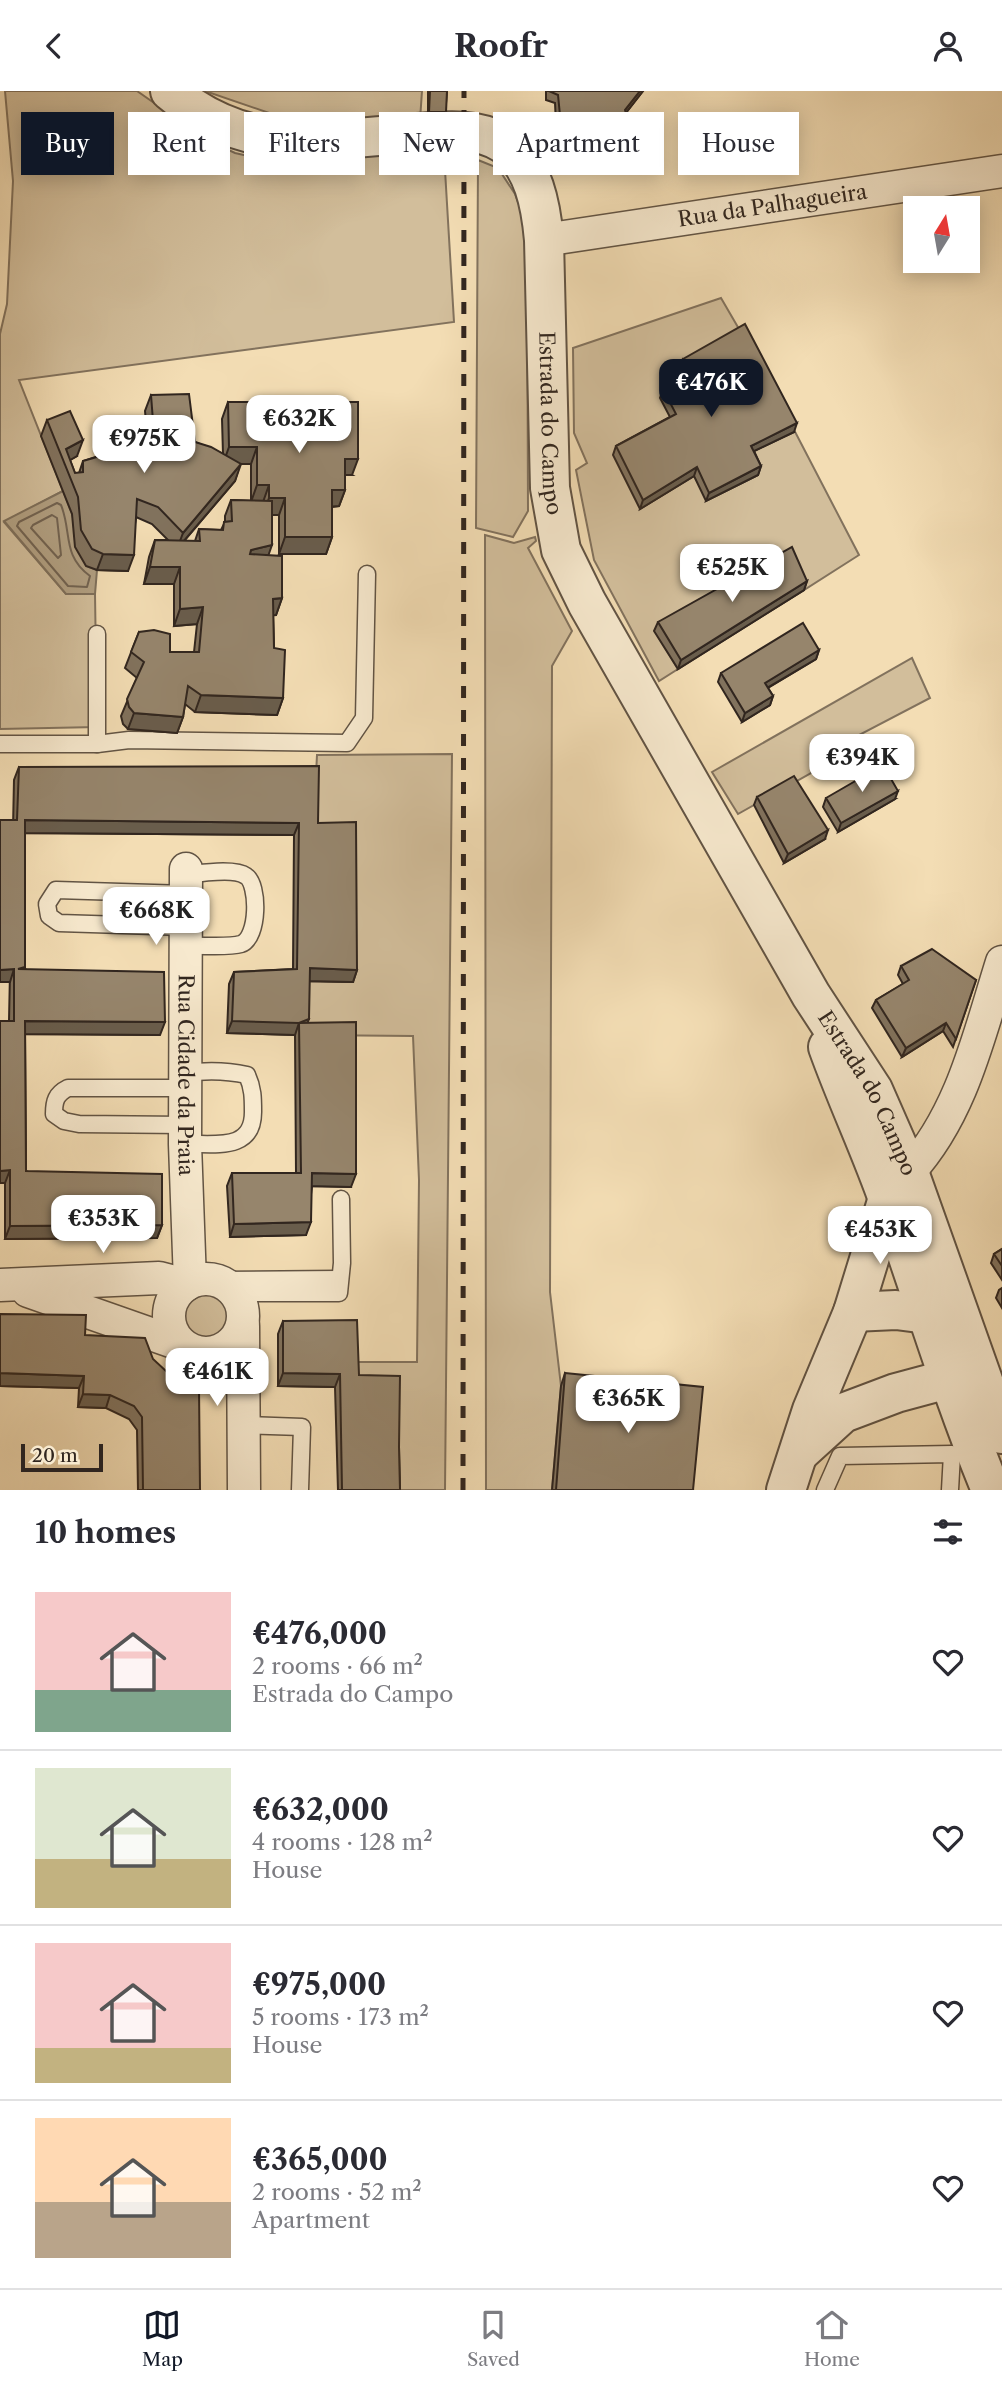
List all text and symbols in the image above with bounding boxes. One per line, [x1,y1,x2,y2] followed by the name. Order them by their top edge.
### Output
[454,26,548,65] text: Roofr
[35,27,73,65] icon: back
[929,27,967,65] icon: person
[21,112,114,175] chip: Buy
[128,112,230,175] chip: Rent
[244,112,365,175] chip: Filters
[379,112,479,175] chip: New
[493,112,664,175] chip: Apartment
[678,112,799,175] chip: House
[676,178,870,232] street label: Rua da Palhagueira
[903,196,980,273] north arrow
[903,196,980,273] map controls
[534,331,568,517] street label: Estrada do Campo
[662,359,760,419] pin: €476K
[675,368,747,396] text: €476K
[250,395,348,455] pin: €632K
[262,404,336,432] text: €632K
[95,415,193,475] pin: €975K
[108,424,180,452] text: €975K
[683,545,781,604] pin: €525K
[696,553,768,581] text: €525K
[813,735,911,794] pin: €394K
[825,743,899,771] text: €394K
[107,887,205,947] pin: €668K
[119,896,193,924] text: €668K
[173,974,199,1177] street label: Rua Cidade da Praia
[813,1006,922,1179] street label: Estrada do Campo
[54,1195,152,1255] pin: €353K
[67,1204,139,1232] text: €353K
[831,1207,929,1266] pin: €453K
[844,1215,916,1243] text: €453K
[168,1349,266,1408] pin: €461K
[182,1357,252,1385] text: €461K
[579,1375,677,1435] pin: €365K
[592,1384,664,1412] text: €365K
[21,1441,103,1473] scale bar
[32,1444,78,1467] text: 20 m
[929,1513,967,1551] icon: filters
[35,1514,176,1551] text: 10 homes
[252,1615,387,1652] text: €476,000
[91,1620,175,1704] icon: home
[929,1643,967,1681] icon: heart
[252,1652,423,1680] text: 2 rooms · 66 m²
[252,1680,453,1708] text: Estrada do Campo
[252,1791,389,1828] text: €632,000
[91,1796,175,1880] icon: home
[929,1819,967,1857] icon: heart
[252,1828,433,1856] text: 4 rooms · 128 m²
[252,1856,322,1884] text: House
[252,1966,386,2003] text: €975,000
[91,1971,175,2055] icon: home
[929,1994,967,2032] icon: heart
[252,2003,429,2031] text: 5 rooms · 173 m²
[252,2031,322,2059] text: House
[252,2141,388,2178] text: €365,000
[91,2146,175,2230] icon: home
[929,2169,967,2207] icon: heart
[252,2178,422,2206] text: 2 rooms · 52 m²
[252,2206,370,2234] text: Apartment
[142,2306,183,2371] tab: Map
[467,2306,520,2371] tab: Saved
[804,2306,860,2371] tab: Home

